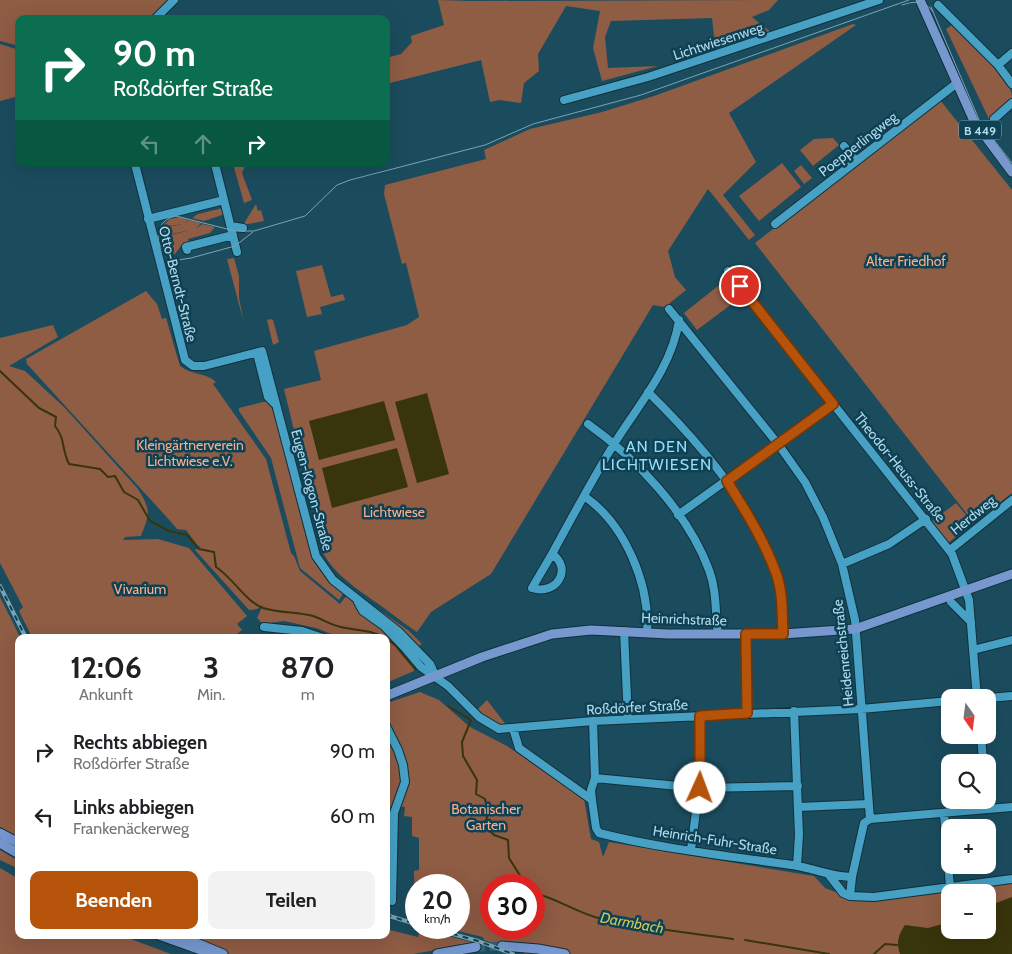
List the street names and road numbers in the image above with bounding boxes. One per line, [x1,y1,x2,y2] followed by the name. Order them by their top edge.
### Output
[671,18,766,64] street label: Lichtwiesenweg
[815,107,902,180] street label: Poepperlingweg
[959,120,1001,140] road number: B 449
[155,224,201,344] street label: Otto-Berndt-Straße
[850,409,950,525] street label: Theodor-Heuss-Straße
[287,427,337,553] street label: Eugen-Kogon-Straße
[947,491,1000,539] street label: Herdweg
[828,599,858,707] street label: Heidenreichstraße
[641,609,727,629] street label: Heinrichstraße
[586,695,688,719] street label: Roßdörfer Straße
[652,821,778,859] street label: Heinrich-Fuhr-Straße

